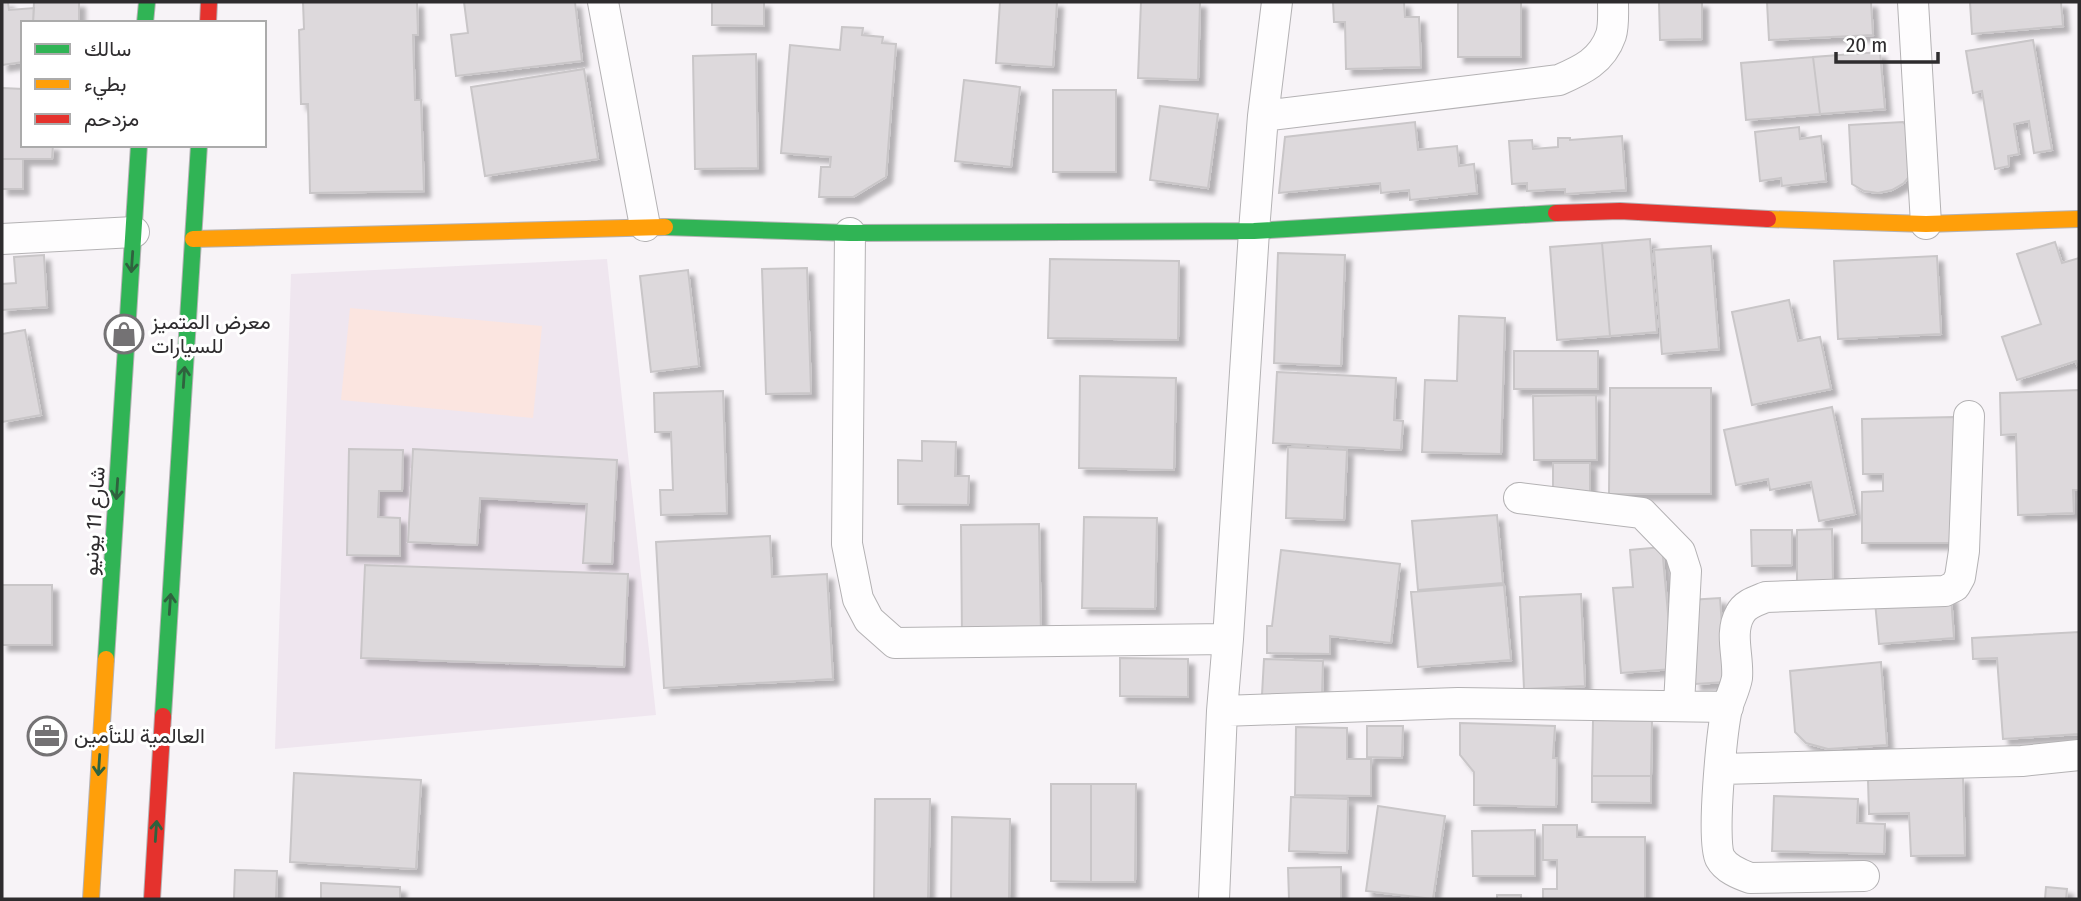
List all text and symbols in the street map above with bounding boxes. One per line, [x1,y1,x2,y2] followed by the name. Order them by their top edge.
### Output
[21,21,266,147] legend
[1836,21,1938,65] scale bar
[1846,32,1887,58] text: 20 m
[84,36,131,62] text: سالك
[84,71,127,101] text: بطيء
[84,106,139,133] text: مزدحم
[125,251,138,273] one-way arrow
[150,309,271,359] place label: معرض المتميز للسيارات
[103,313,145,355] shop icon: معرض المتميز للسيارات
[178,366,191,389] one-way arrow
[77,466,112,576] street label: شارع 11 يونيو
[111,478,124,501] one-way arrow
[164,593,177,616] one-way arrow
[26,715,68,757] office icon: العالمية للتأمين
[74,723,205,749] place label: العالمية للتأمين
[93,753,106,776] one-way arrow
[150,820,163,843] one-way arrow

